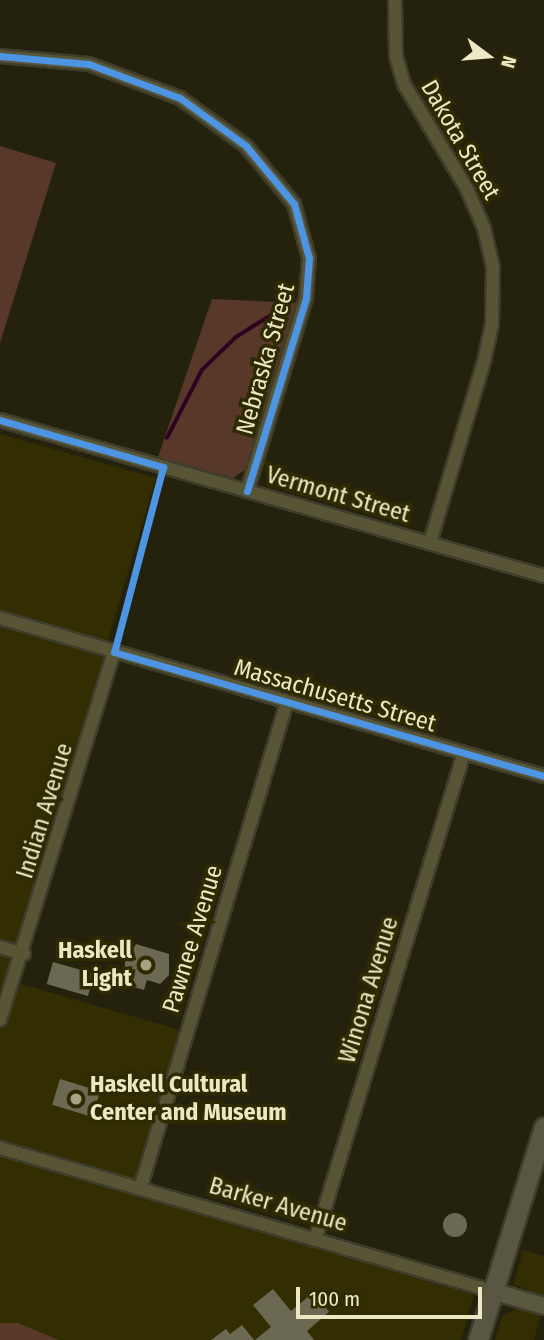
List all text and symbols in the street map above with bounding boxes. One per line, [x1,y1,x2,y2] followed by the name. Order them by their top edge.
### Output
[453,21,523,91] north arrow
[496,53,521,71] text: N
[414,75,506,205] street label: Dakota Street
[231,280,301,438] street label: Nebraska Street
[263,461,413,529] street label: Vermont Street
[231,653,439,739] street label: Massachusetts Street
[11,740,79,882] street label: Indian Avenue
[157,862,229,1016] street label: Pawnee Avenue
[333,913,405,1067] street label: Winona Avenue
[58,937,132,993] place label: Haskell Light
[138,957,154,973] marker: Haskell Light
[90,1071,287,1127] place label: Haskell Cultural Center and Museum
[68,1091,84,1107] marker: Haskell Cultural Center and Museum
[206,1172,350,1238] street label: Barker Avenue
[299,1274,484,1318] scale bar
[309,1286,360,1312] text: 100 m

